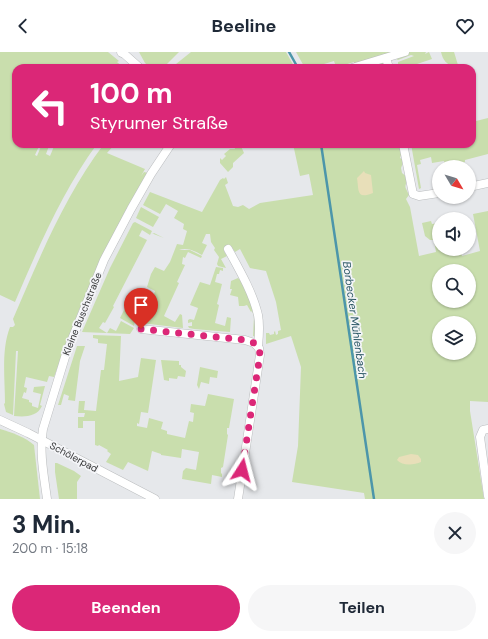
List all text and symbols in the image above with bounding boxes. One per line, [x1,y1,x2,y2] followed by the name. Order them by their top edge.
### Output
[212,14,276,38] text: Beeline
[12,15,34,37] icon: back
[454,15,476,37] icon: heart
[90,75,173,112] text: 100 m
[24,80,76,132] icon: left
[90,111,228,135] text: Styrumer Straße
[432,160,476,204] north arrow
[432,160,476,360] map controls
[432,212,476,256] button: sound
[340,261,370,379] water label: Borbecker Mühlenbach
[432,264,476,308] button: search
[59,270,105,357] street label: Kleine Buschstraße
[124,288,158,329] pin
[130,294,152,316] icon: arrive
[432,316,476,360] button: layers
[48,439,100,475] street label: Schölerpad
[221,449,263,491] position arrow
[12,509,81,540] text: 3 Min.
[434,512,476,554] button: close
[12,540,88,557] text: 200 m · 15:18
[12,585,240,631] button: Beenden
[248,585,476,631] button: Teilen

